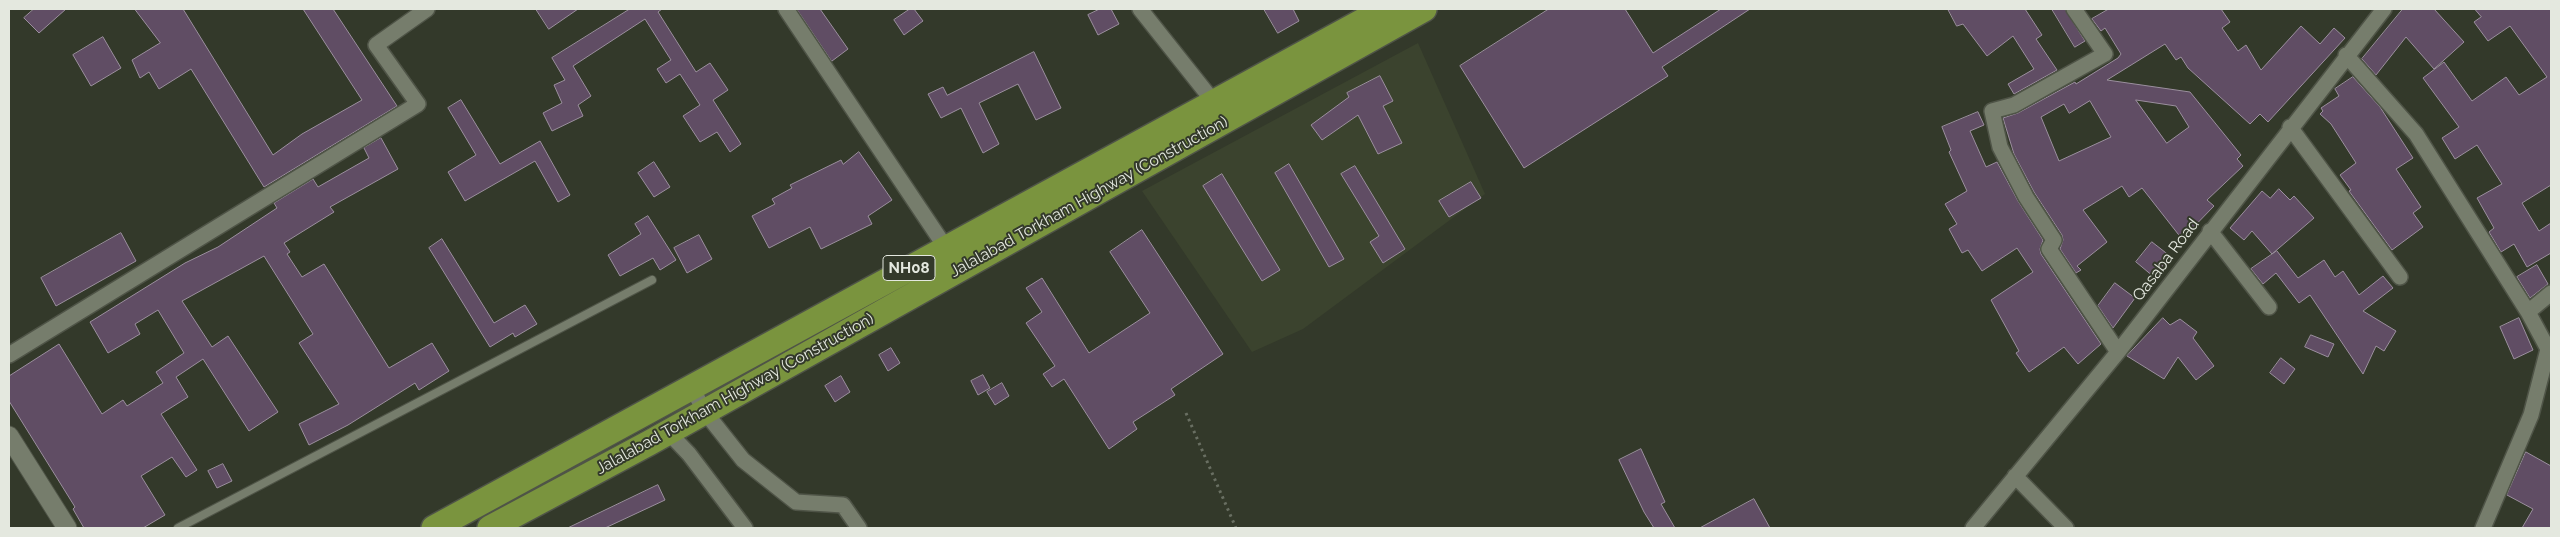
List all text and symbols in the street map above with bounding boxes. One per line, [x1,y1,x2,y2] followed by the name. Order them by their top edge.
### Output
[947,112,1231,282] street label: Jalalabad Torkham Highway (Construction)
[2129,215,2203,305] street label: Qasaba Road
[883,256,935,280] road number: NH08
[593,309,877,479] street label: Jalalabad Torkham Highway (Construction)

